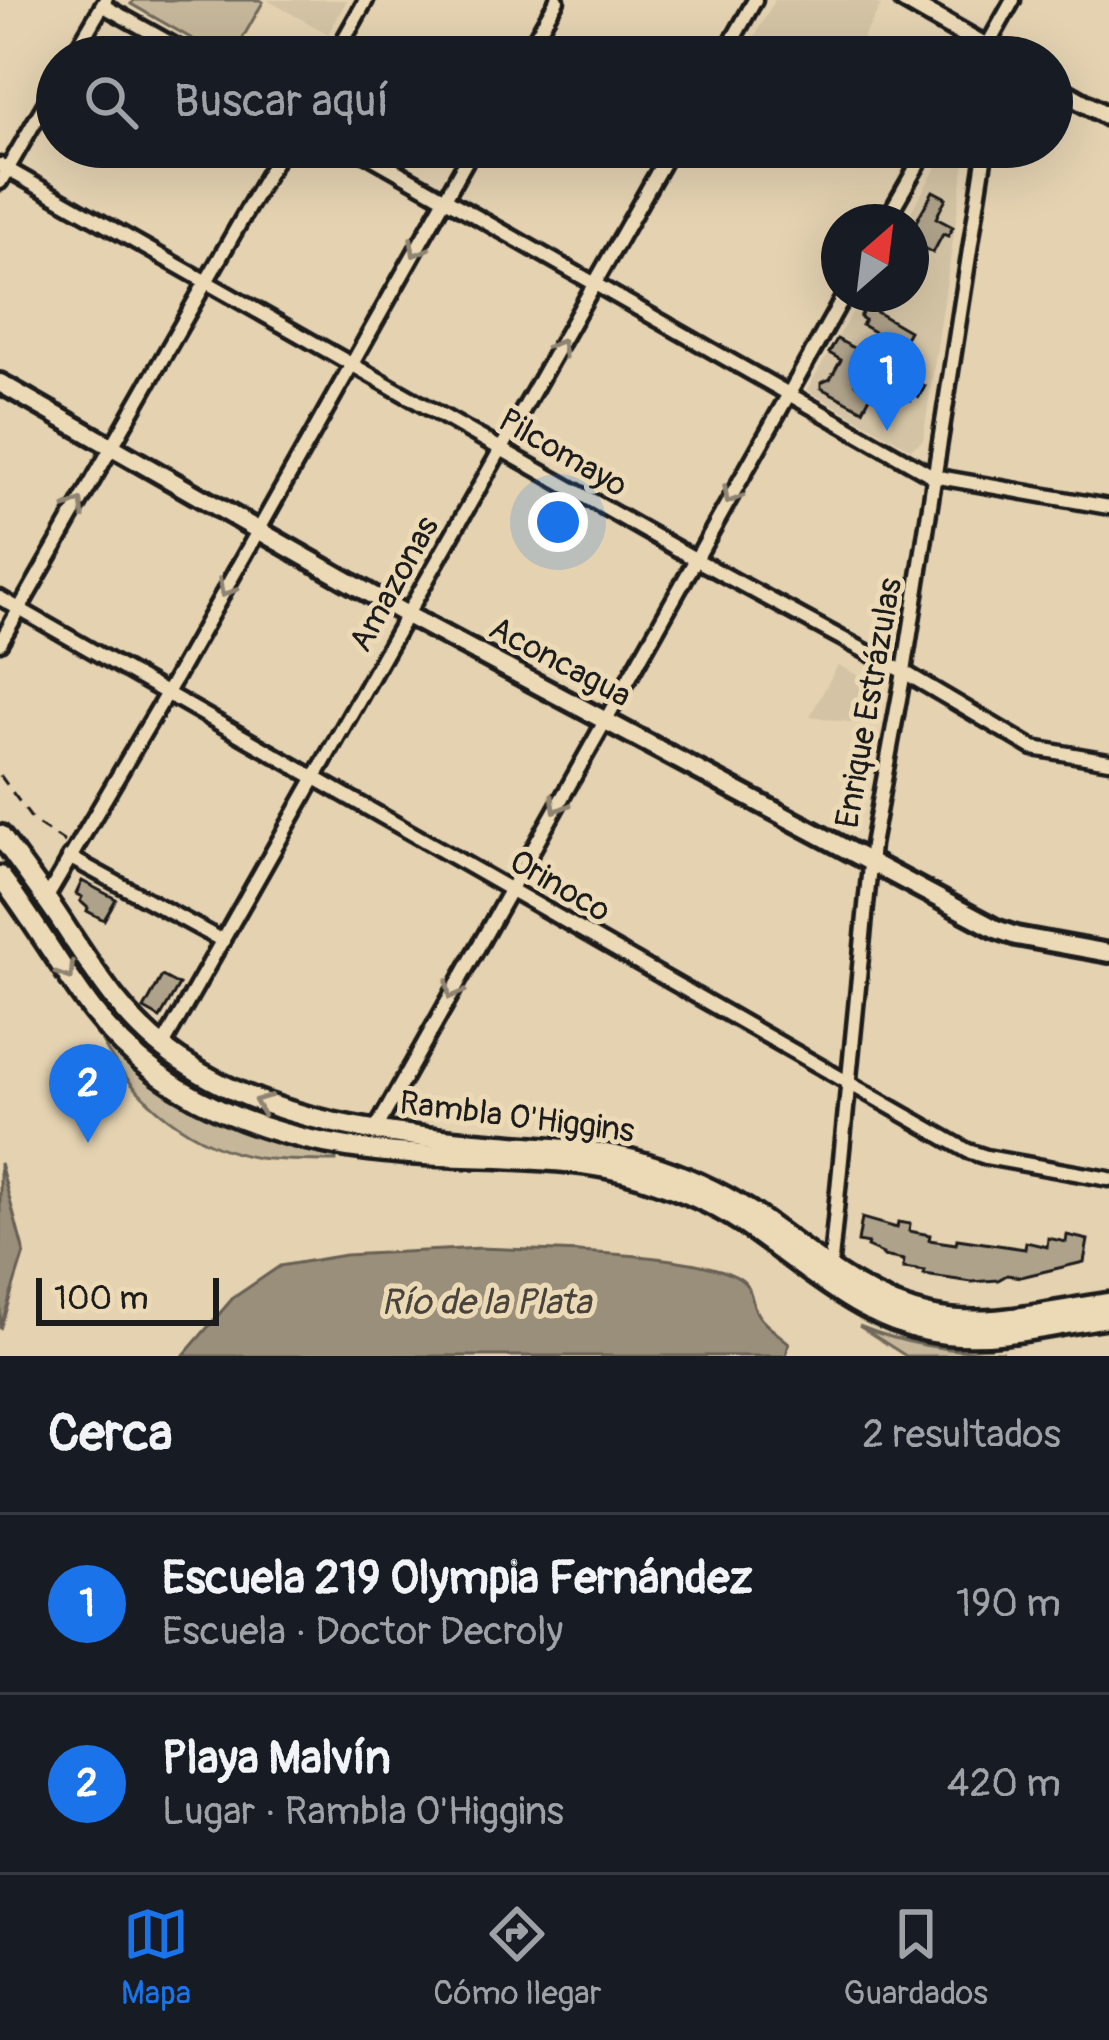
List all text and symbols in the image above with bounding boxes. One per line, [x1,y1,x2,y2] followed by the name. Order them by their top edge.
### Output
[36,36,1073,168] search box
[78,69,144,135] icon: search
[174,74,389,130] text: Buscar aquí
[821,204,929,312] north arrow
[408,236,431,258] one-way arrow
[848,332,926,431] pin: 1
[545,338,568,360] one-way arrow
[491,400,635,506] street label: Pilcomayo
[722,483,745,505] one-way arrow
[528,492,588,552] your location
[63,499,86,520] one-way arrow
[340,509,448,659] street label: Amazonas
[827,575,911,831] street label: Enrique Estrázulas
[217,576,240,598] one-way arrow
[482,608,638,716] street label: Aconcagua
[549,792,572,814] one-way arrow
[502,841,618,931] street label: Orinoco
[52,958,74,980] one-way arrow
[444,978,467,1000] one-way arrow
[49,1044,127,1143] pin: 2
[397,1082,637,1152] street label: Rambla O'Higgins
[253,1093,274,1117] one-way arrow
[36,1272,219,1325] scale bar
[54,1278,148,1319] text: 100 m
[381,1280,593,1325] water label: Río de la Plata
[48,1402,172,1466] text: Cerca
[862,1410,1061,1459] text: 2 resultados
[162,1551,753,1607] text: Escuela 219 Olympia Fernández
[79,1579,95,1628] text: 1
[956,1579,1061,1628] text: 190 m
[162,1607,563,1656] text: Escuela · Doctor Decroly
[162,1731,391,1787] text: Playa Malvín
[76,1759,98,1808] text: 2
[947,1759,1061,1808] text: 420 m
[162,1787,564,1836] text: Lugar · Rambla O'Higgins
[121,1901,191,2014] tab: Mapa
[433,1901,601,2014] tab: Cómo llegar
[844,1901,988,2014] tab: Guardados

